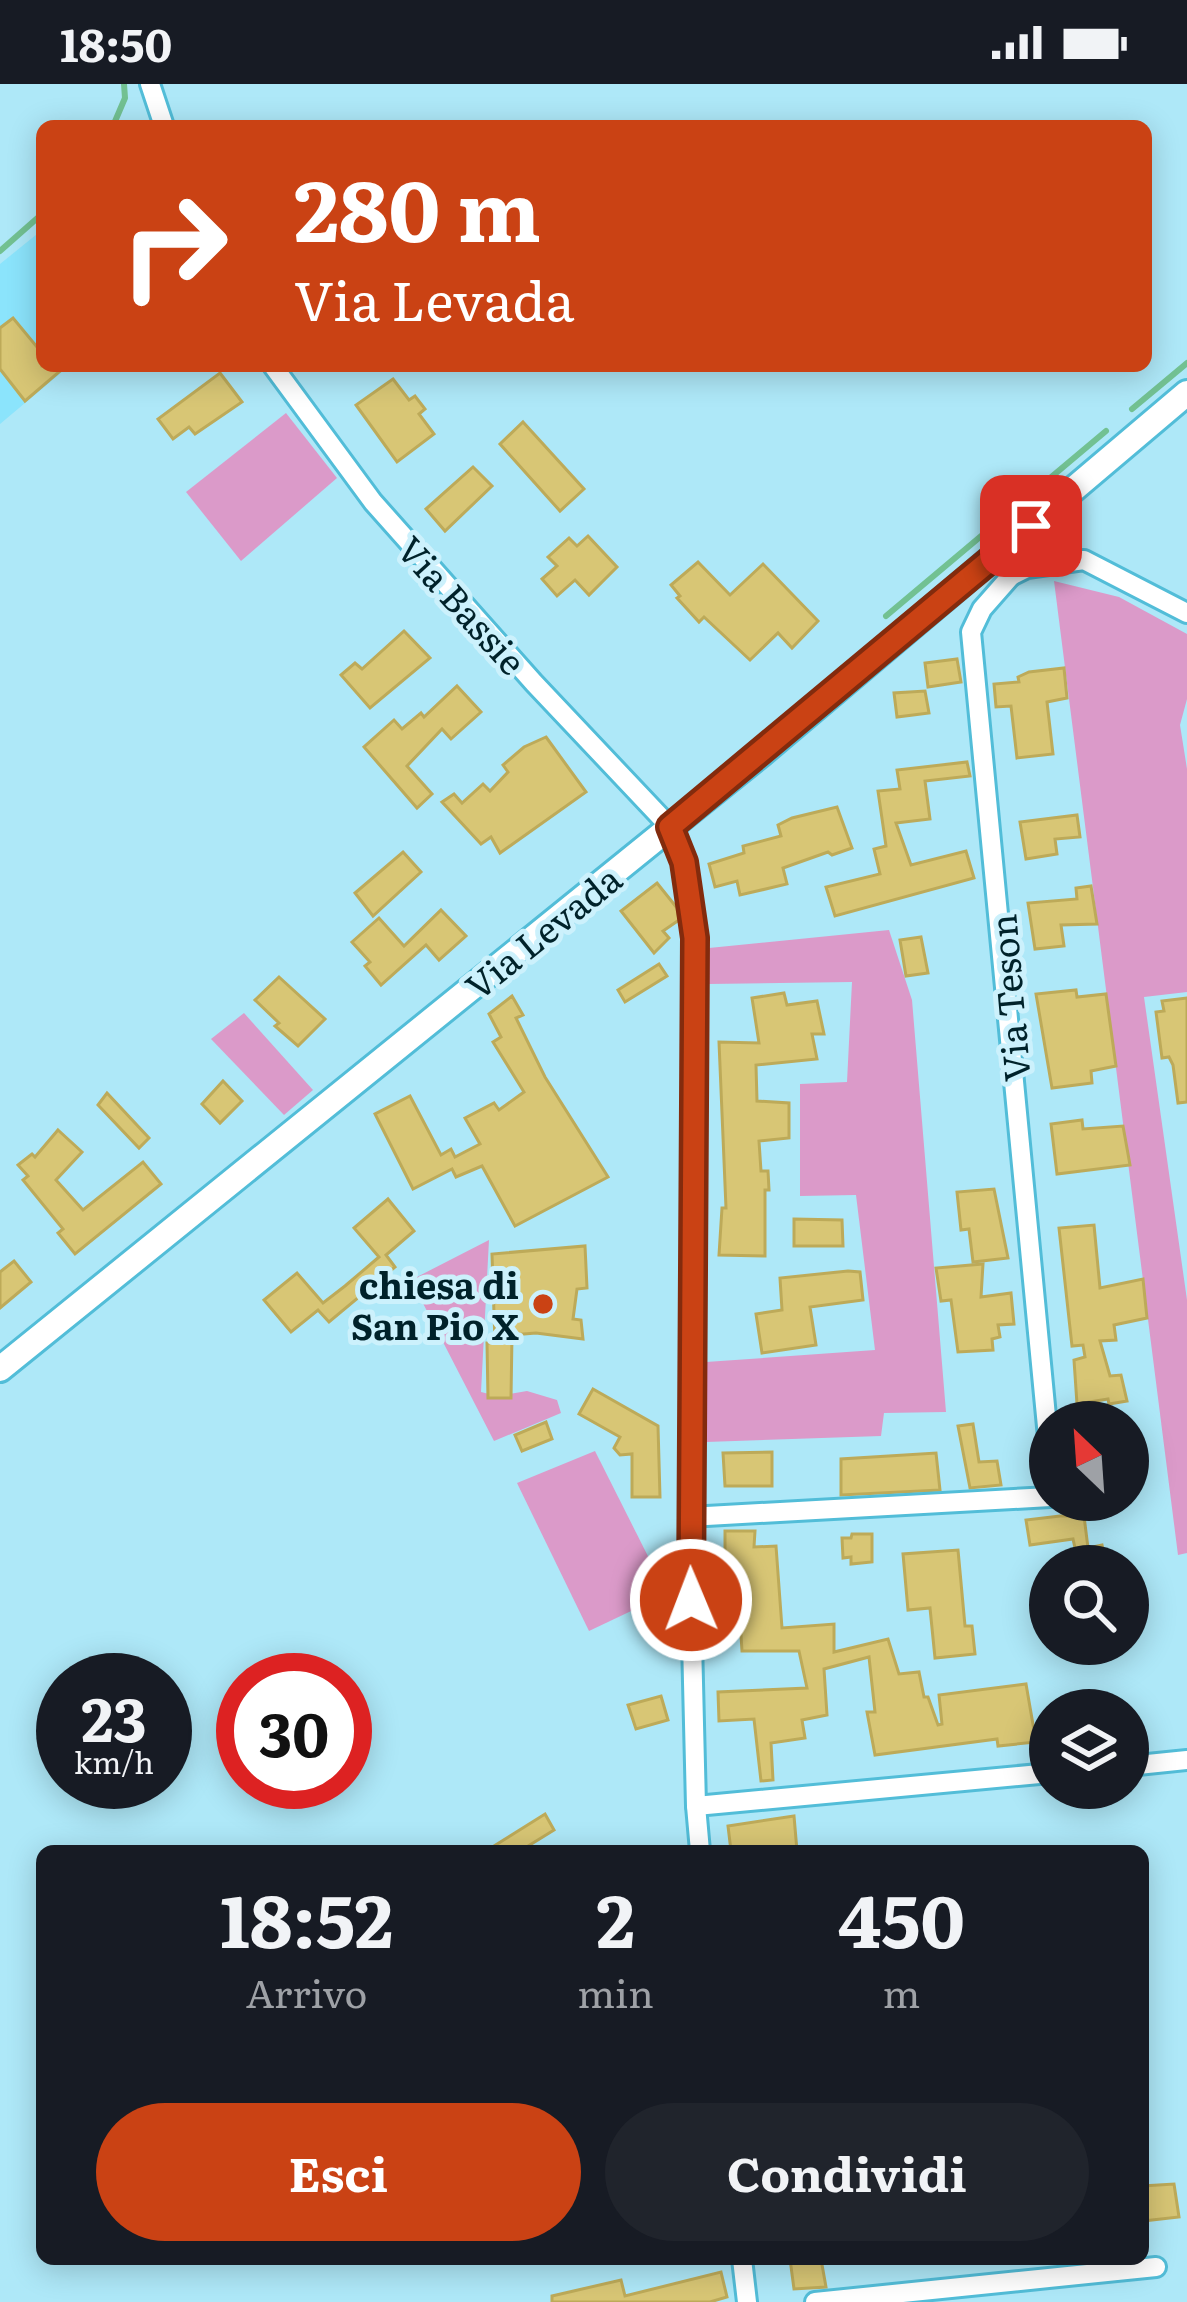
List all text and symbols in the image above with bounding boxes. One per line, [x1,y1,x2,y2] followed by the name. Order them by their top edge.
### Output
[60,9,172,76] text: 18:50
[294,143,541,268] text: 280 m
[96,168,252,324] icon: right
[294,257,575,338] text: Via Levada
[980,475,1082,577] pin
[998,493,1064,559] icon: arrive
[386,523,540,685] street label: Via Bassie
[453,851,632,1010] street label: Via Levada
[974,912,1042,1084] street label: Via Teson
[351,1257,519,1351] place label: chiesa di San Pio X
[530,1291,556,1317] marker: chiesa di San Pio X
[1029,1401,1149,1521] north arrow
[1029,1401,1149,1809] map controls
[628,1537,754,1663] position arrow
[1029,1545,1149,1665] button: search
[216,1653,372,1809] speed limit sign: 30
[81,1671,147,1760] text: 23
[1029,1689,1149,1809] button: layers
[74,1739,154,1783] text: km/h
[220,1863,393,1970] text: 18:52
[596,1863,635,1970] text: 2
[838,1863,965,1970] text: 450
[246,1962,367,2020] text: Arrivo
[577,1962,654,2020] text: min
[883,1962,920,2020] text: m
[96,2103,581,2241] button: Esci
[605,2103,1089,2241] button: Condividi

